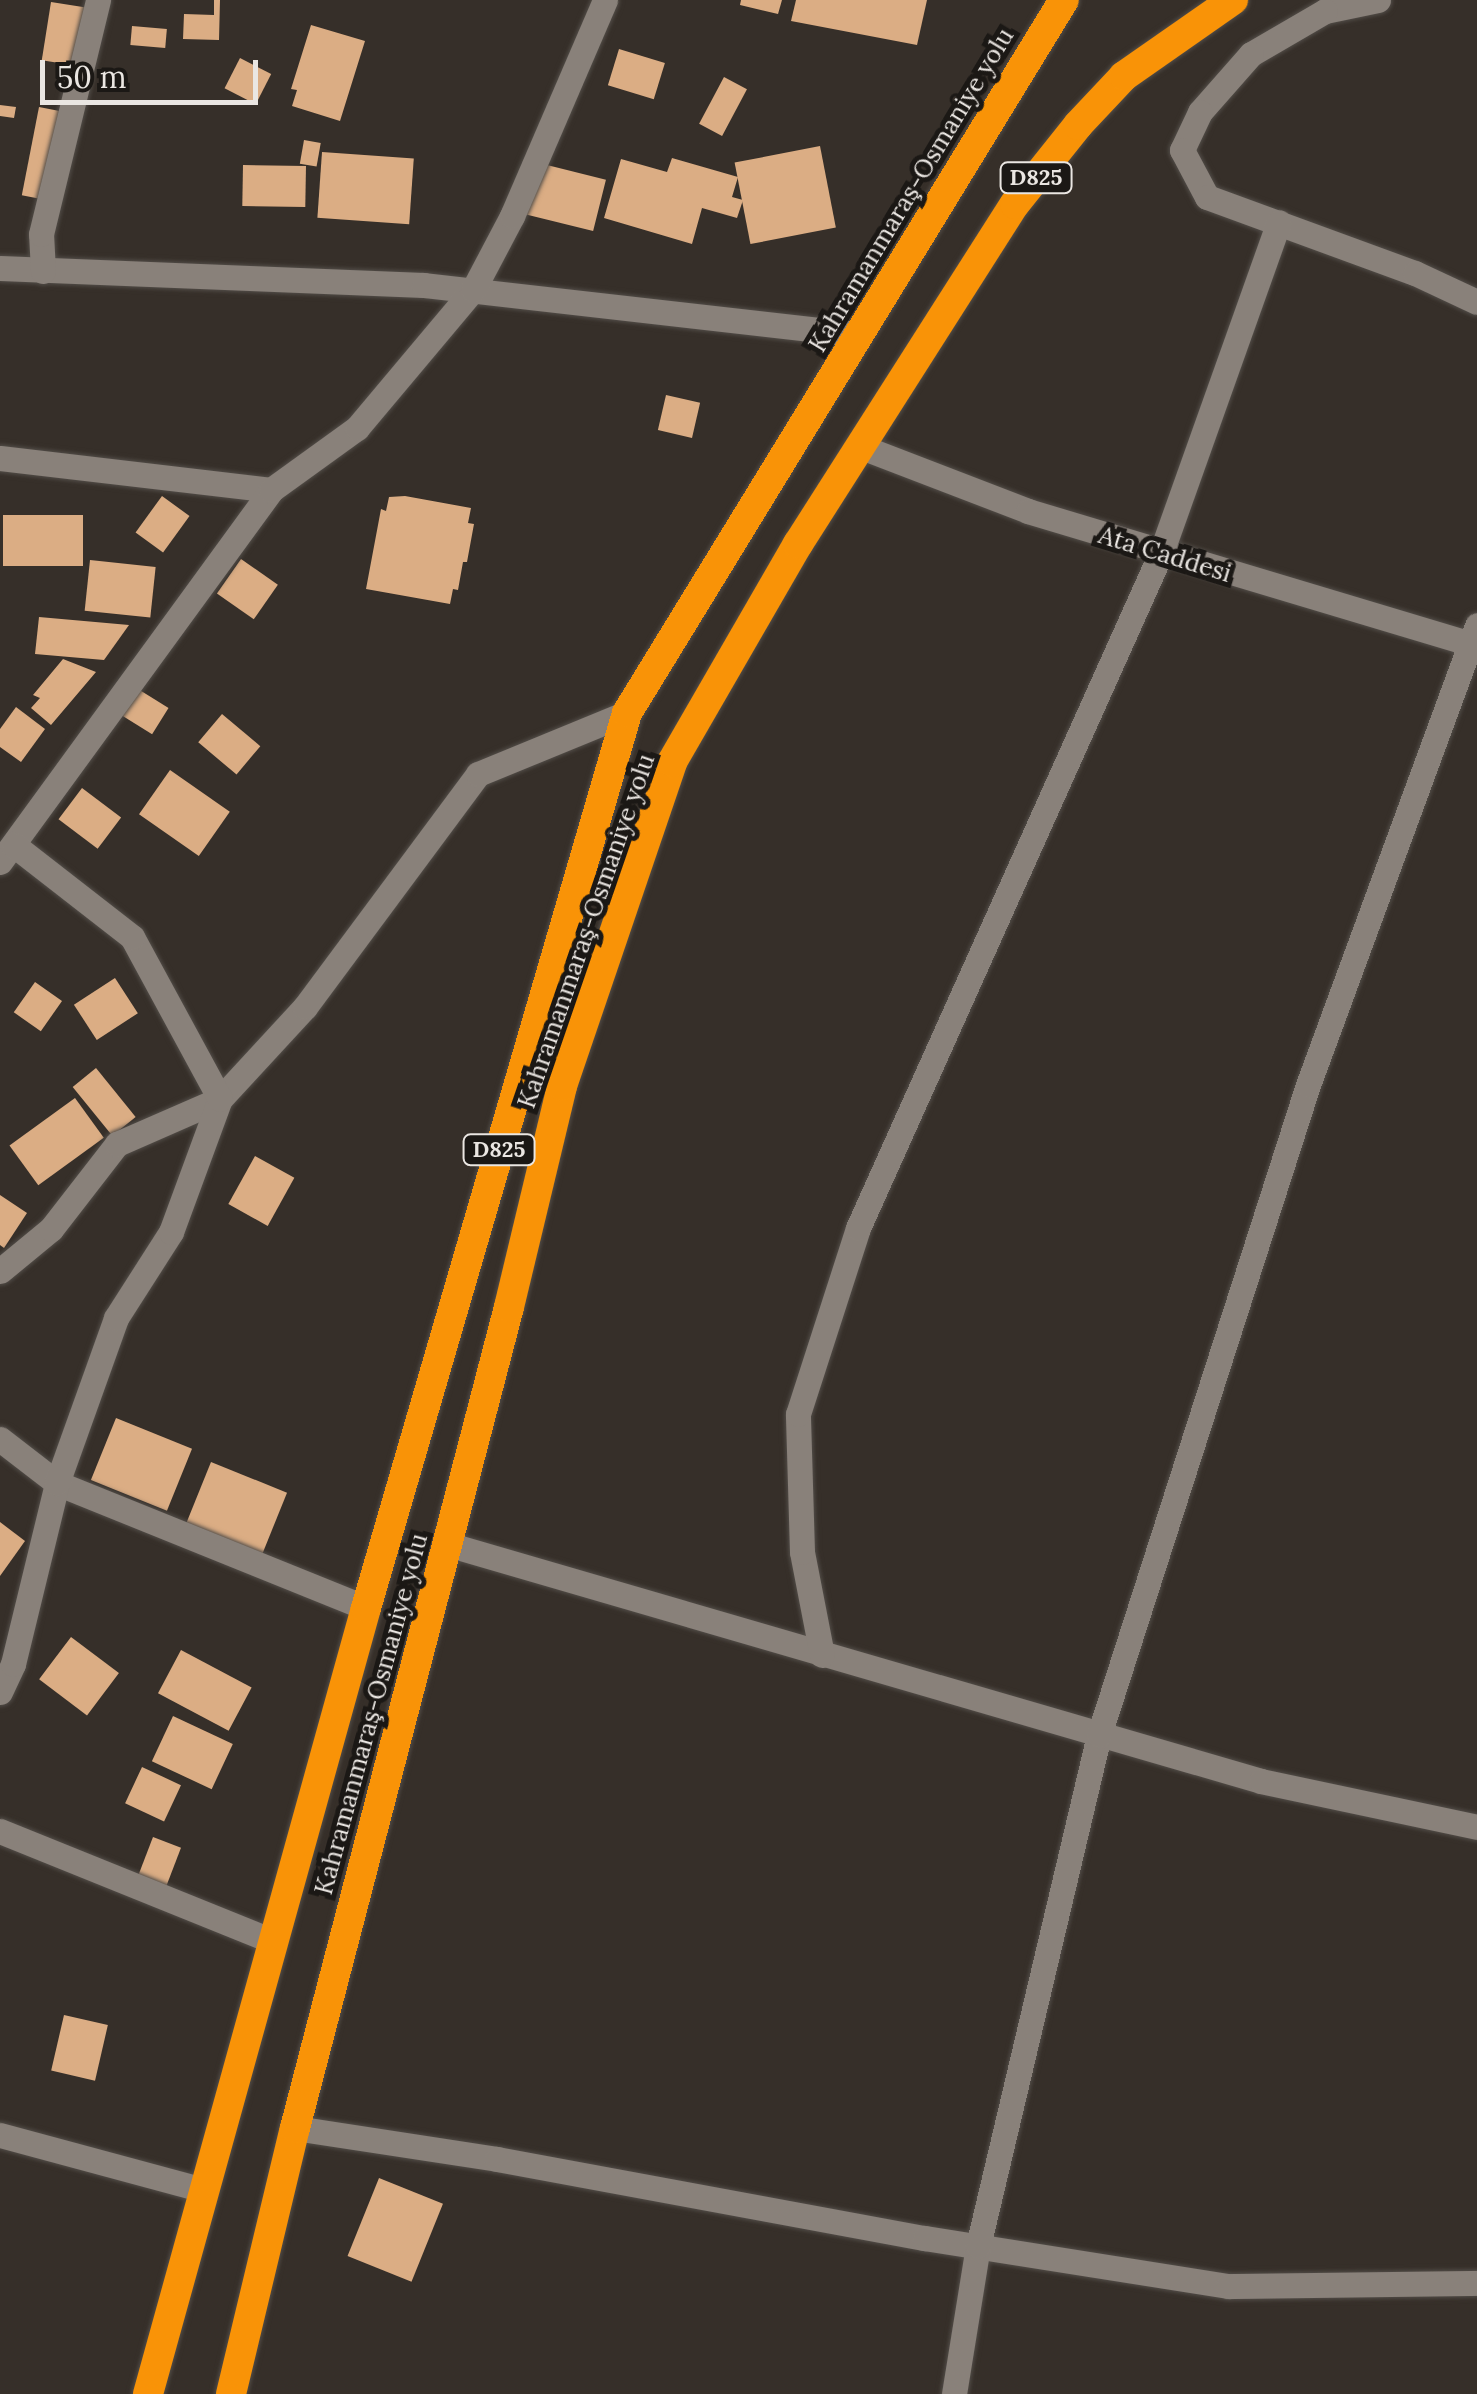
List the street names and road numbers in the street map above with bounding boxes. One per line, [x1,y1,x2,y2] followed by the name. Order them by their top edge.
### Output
[802,23,1020,357] street label: Kahramanmaraş-Osmaniye yolu
[998,161,1074,195] road number: D825
[1095,520,1235,588] street label: Ata Caddesi
[511,750,661,1112] street label: Kahramanmaraş-Osmaniye yolu
[462,1133,536,1167] road number: D825
[308,1530,434,1898] street label: Kahramanmaraş-Osmaniye yolu

